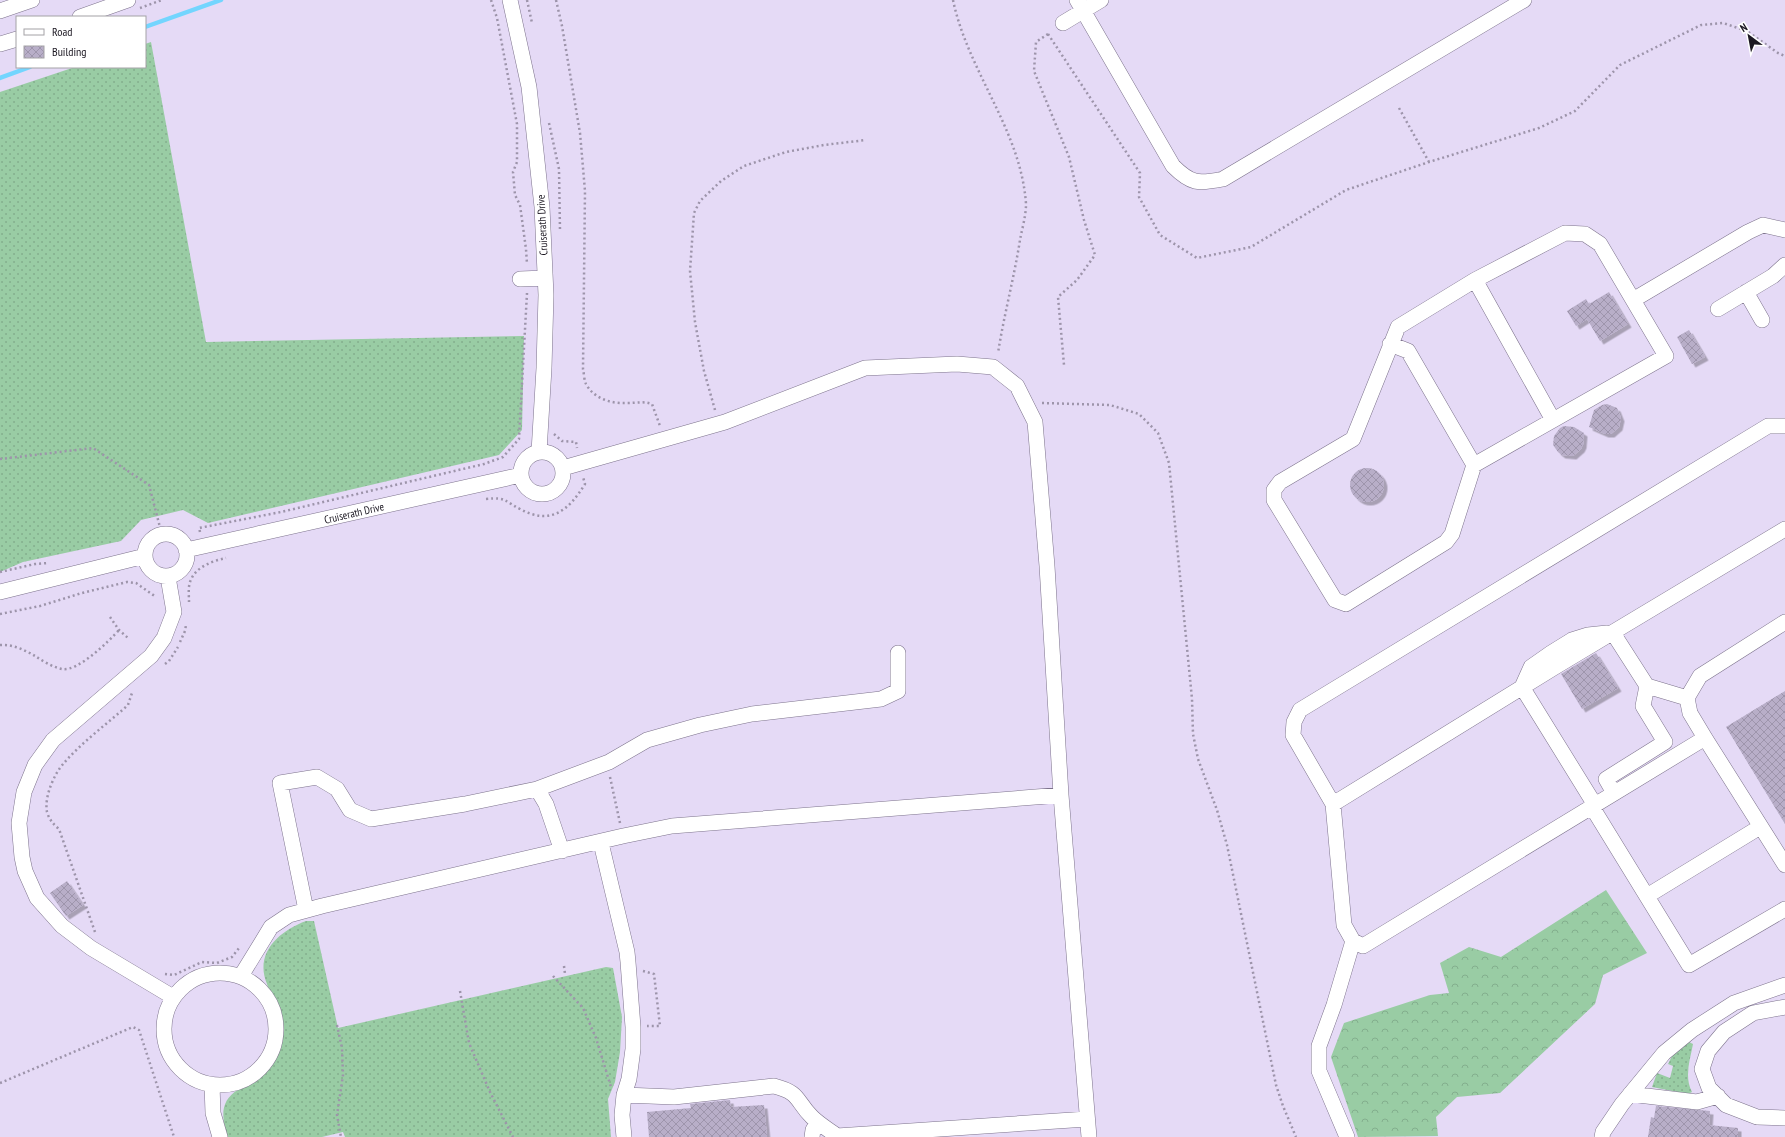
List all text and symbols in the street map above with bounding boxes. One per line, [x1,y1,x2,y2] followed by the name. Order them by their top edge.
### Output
[16,16,146,68] legend
[1729,16,1769,56] north arrow
[1737,20,1750,35] text: N
[52,24,72,39] text: Road
[52,44,87,59] text: Building
[533,194,551,256] street label: Cruiserath Drive
[323,499,386,527] street label: Cruiserath Drive

